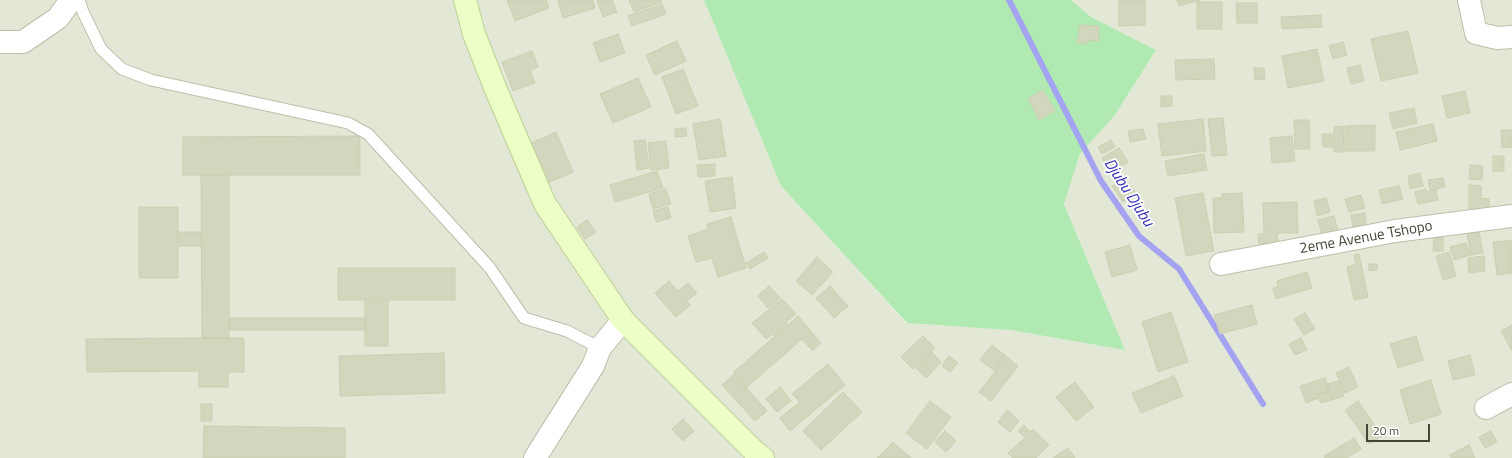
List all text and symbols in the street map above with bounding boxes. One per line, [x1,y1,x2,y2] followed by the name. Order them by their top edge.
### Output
[1099,155,1157,231] water label: Djubu Djubu
[1298,217,1434,259] street label: 2eme Avenue Tshopo
[1368,416,1432,442] scale bar
[1373,421,1399,440] text: 20 m

